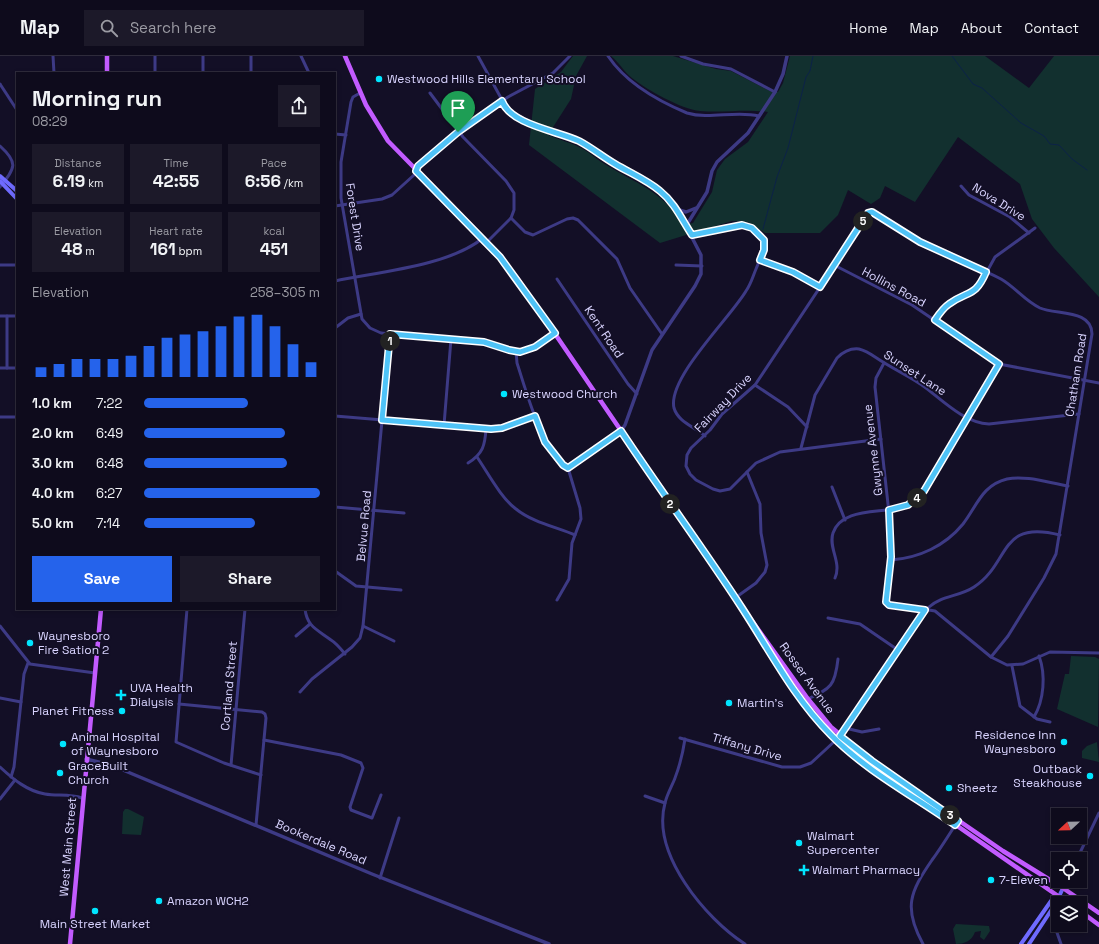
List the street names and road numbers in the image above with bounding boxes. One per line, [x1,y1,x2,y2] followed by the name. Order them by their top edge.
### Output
[969,179,1029,225] street label: Nova Drive
[342,182,368,252] street label: Forest Drive
[859,263,929,311] street label: Hollins Road
[581,303,627,361] street label: Kent Road
[1062,332,1090,418] street label: Chatham Road
[881,347,949,399] street label: Sunset Lane
[691,370,755,436] street label: Fairway Drive
[859,403,887,497] street label: Gwynne Avenue
[353,490,375,562] street label: Belvue Road
[776,639,838,717] street label: Rosser Avenue
[217,641,241,731] street label: Cortland Street
[710,729,784,765] street label: Tiffany Drive
[56,797,80,897] street label: West Main Street
[273,816,369,868] street label: Bookerdale Road

